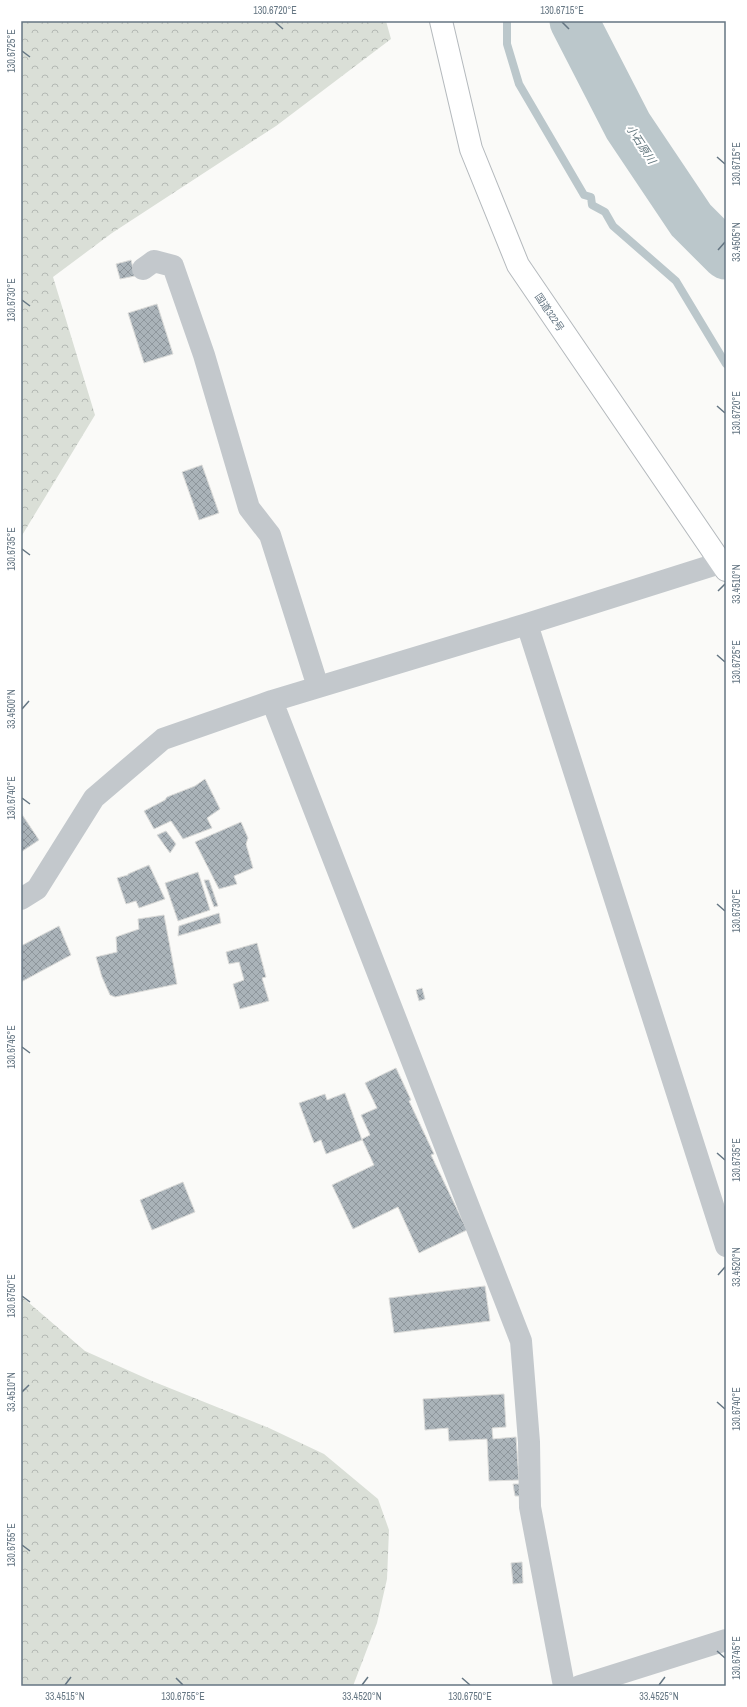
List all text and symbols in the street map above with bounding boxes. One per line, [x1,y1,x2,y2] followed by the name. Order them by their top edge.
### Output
[253,4,297,17] text: 130.6720°E
[540,4,584,17] text: 130.6715°E
[5,29,18,73] text: 130.6725°E
[623,122,659,167] water label: 小石原川
[730,142,743,186] text: 130.6715°E
[730,222,743,262] text: 33.4505°N
[5,278,18,322] text: 130.6730°E
[532,291,567,334] street label: 国道322号
[730,391,743,435] text: 130.6720°E
[5,527,18,571] text: 130.6735°E
[730,564,743,604] text: 33.4510°N
[730,640,743,684] text: 130.6725°E
[5,689,18,729] text: 33.4500°N
[5,776,18,820] text: 130.6740°E
[730,889,743,933] text: 130.6730°E
[5,1025,18,1069] text: 130.6745°E
[730,1138,743,1182] text: 130.6735°E
[730,1247,743,1287] text: 33.4520°N
[5,1274,18,1318] text: 130.6750°E
[5,1372,18,1412] text: 33.4510°N
[730,1387,743,1431] text: 130.6740°E
[5,1523,18,1567] text: 130.6755°E
[730,1636,743,1680] text: 130.6745°E
[45,1690,85,1703] text: 33.4515°N
[161,1690,205,1703] text: 130.6755°E
[342,1690,382,1703] text: 33.4520°N
[448,1690,492,1703] text: 130.6750°E
[639,1690,679,1703] text: 33.4525°N

